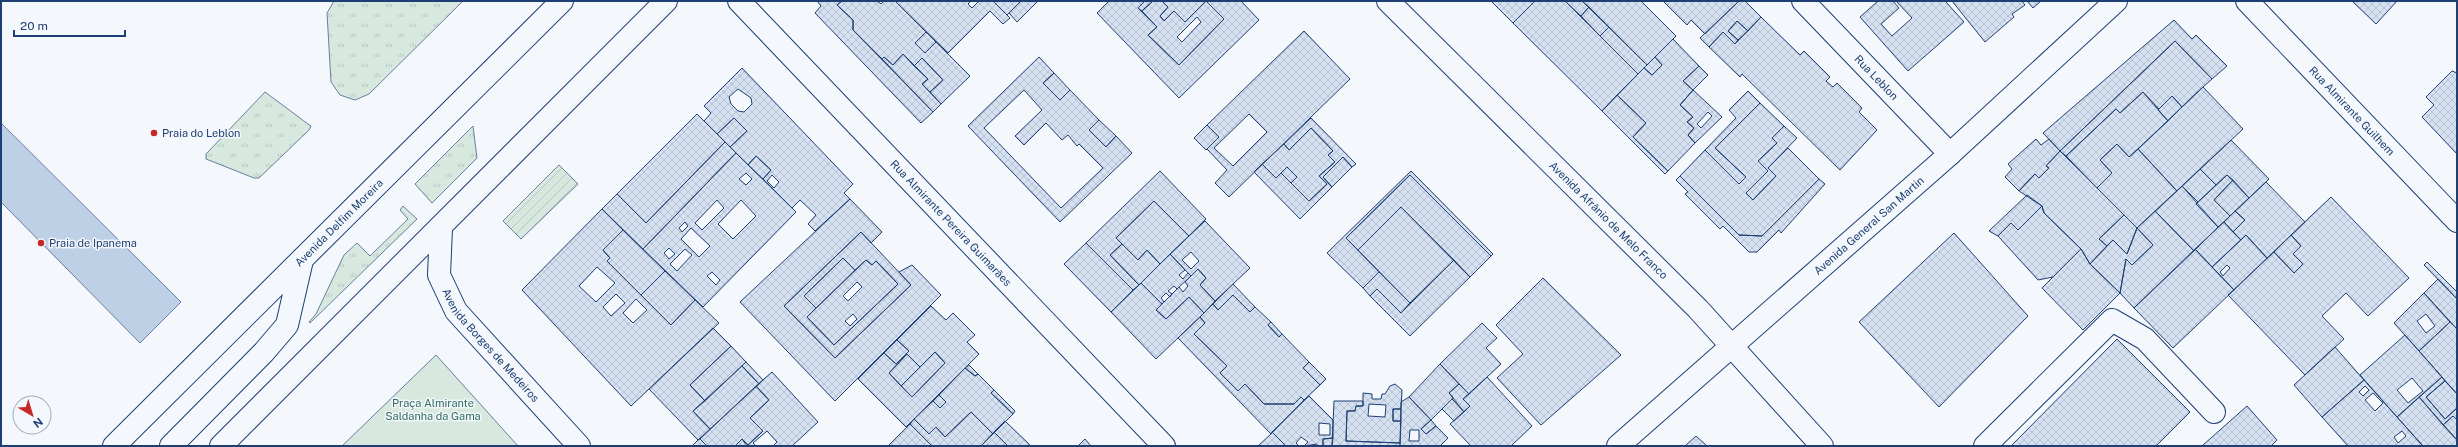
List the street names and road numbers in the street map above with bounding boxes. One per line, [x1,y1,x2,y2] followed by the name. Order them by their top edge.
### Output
[1852,53,1901,102] street label: Rua Leblon
[2307,64,2397,158] street label: Rua Almirante Guilhem
[888,158,1014,289] street label: Rua Almirante Pereira Guimarães
[1547,159,1670,281] street label: Avenida Afrânio de Melo Franco
[1811,174,1926,277] street label: Avenida General San Martin
[293,176,385,269] street label: Avenida Delfim Moreira
[440,286,542,404] street label: Avenida Borges de Medeiros

